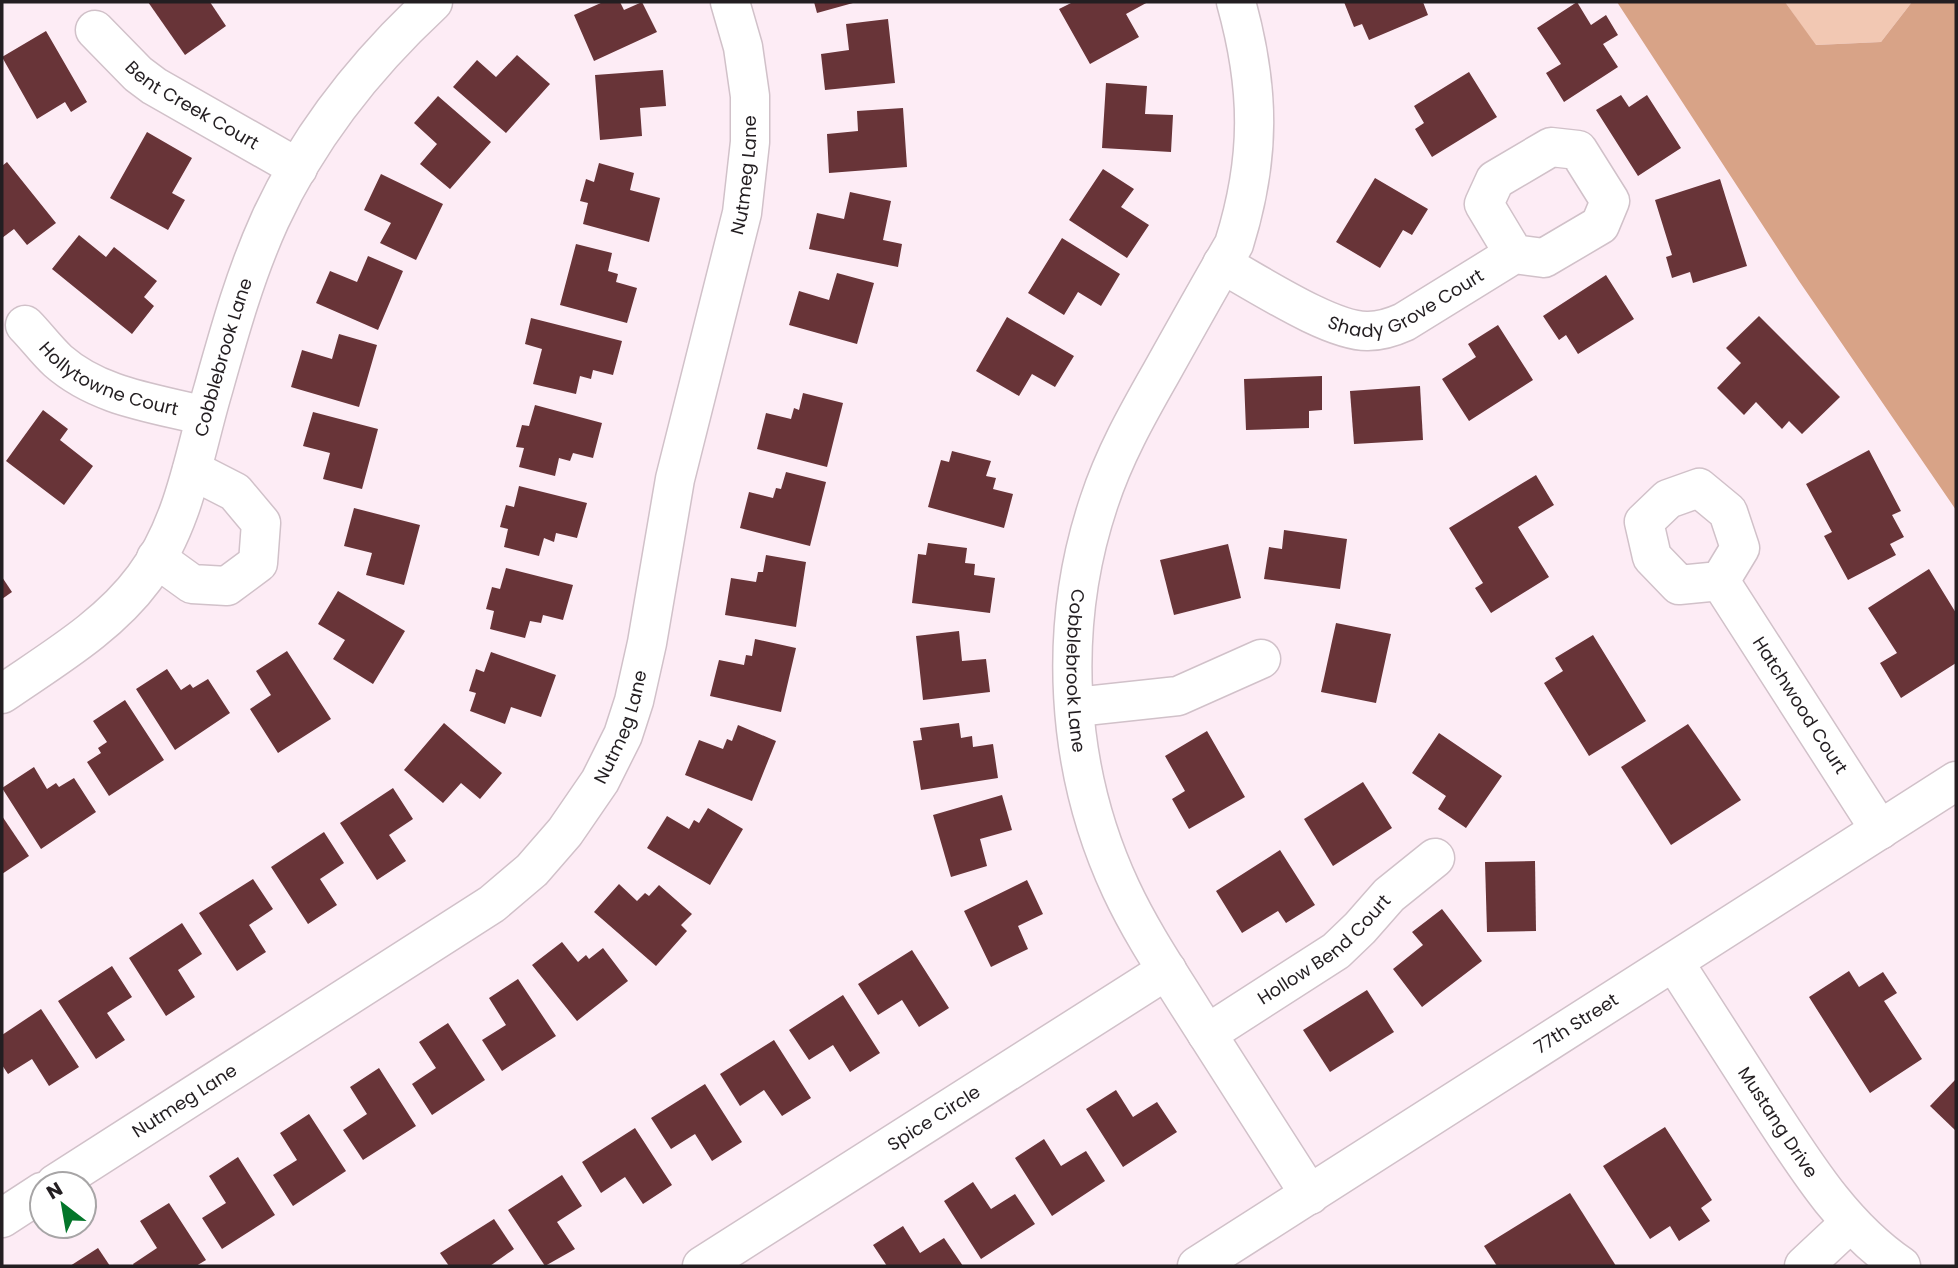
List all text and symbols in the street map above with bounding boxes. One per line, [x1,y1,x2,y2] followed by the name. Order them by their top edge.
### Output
[120,55,264,155] street label: Bent Creek Court
[724,115,762,237] street label: Nutmeg Lane
[1324,263,1488,343] street label: Shady Grove Court
[188,275,258,439] street label: Cobblebrook Lane
[33,336,181,421] street label: Hollytowne Court
[1060,587,1092,754] street label: Cobblebrook Lane
[1747,631,1854,779] street label: Hatchwood Court
[588,668,653,788] street label: Nutmeg Lane
[1253,889,1396,1010] street label: Hollow Bend Court
[1529,987,1623,1059] street label: 77th Street
[127,1058,242,1143] street label: Nutmeg Lane
[1732,1062,1824,1183] street label: Mustang Drive
[882,1079,985,1157] street label: Spice Circle
[28,1170,98,1240] north arrow
[41,1176,68,1206] text: N

